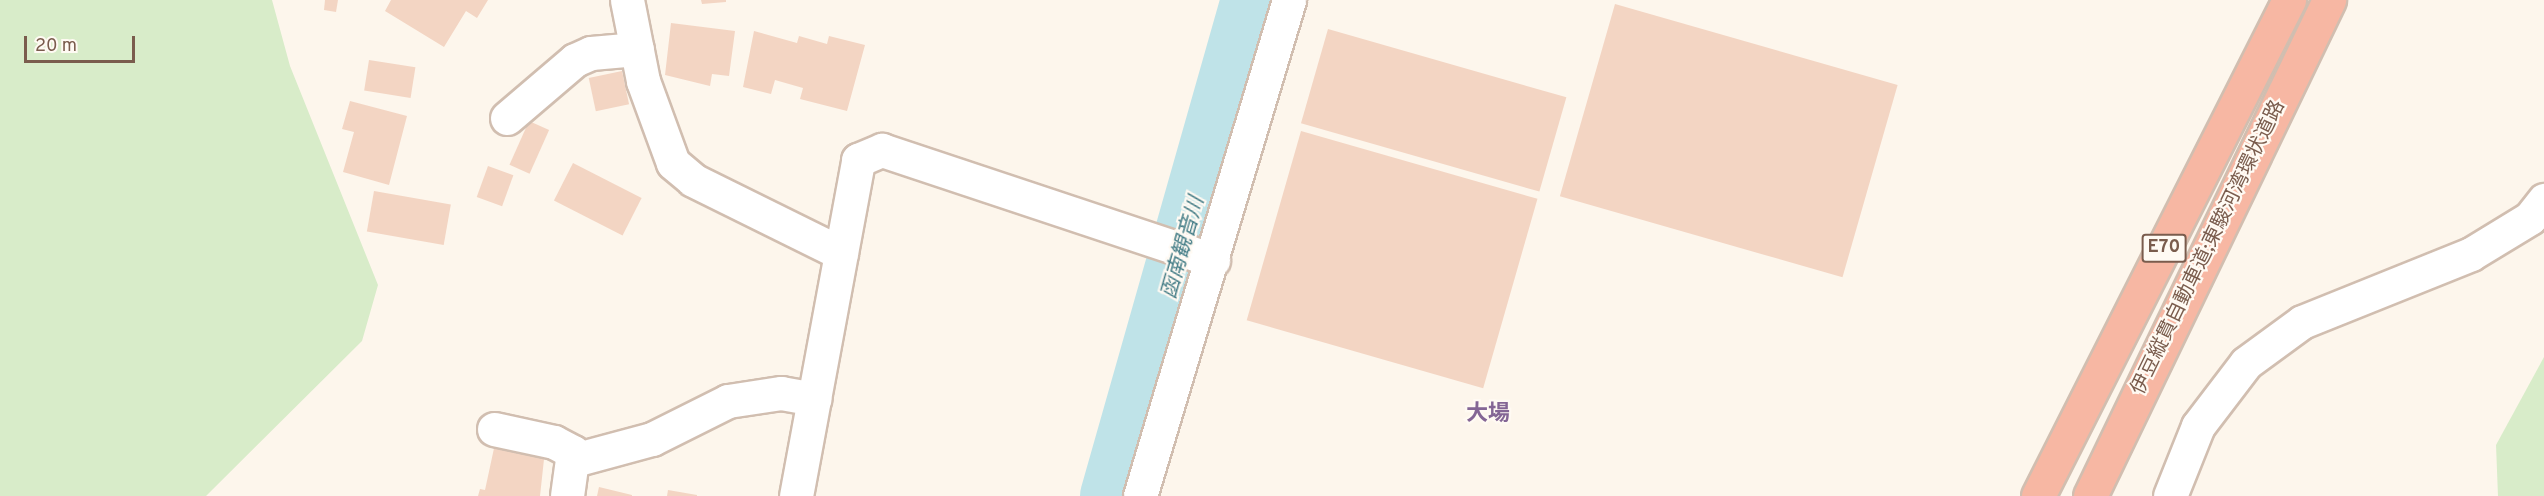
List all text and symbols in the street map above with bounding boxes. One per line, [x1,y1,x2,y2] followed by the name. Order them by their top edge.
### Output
[27,24,138,62] scale bar
[35,35,77,58] text: 20 m
[2127,97,2291,399] street label: 伊豆縦貫自動車道;東駿河湾環状道路
[1157,194,1211,302] water label: 函南観音川
[2142,233,2186,263] road number: E70
[1466,402,1510,428] district label: 大場

